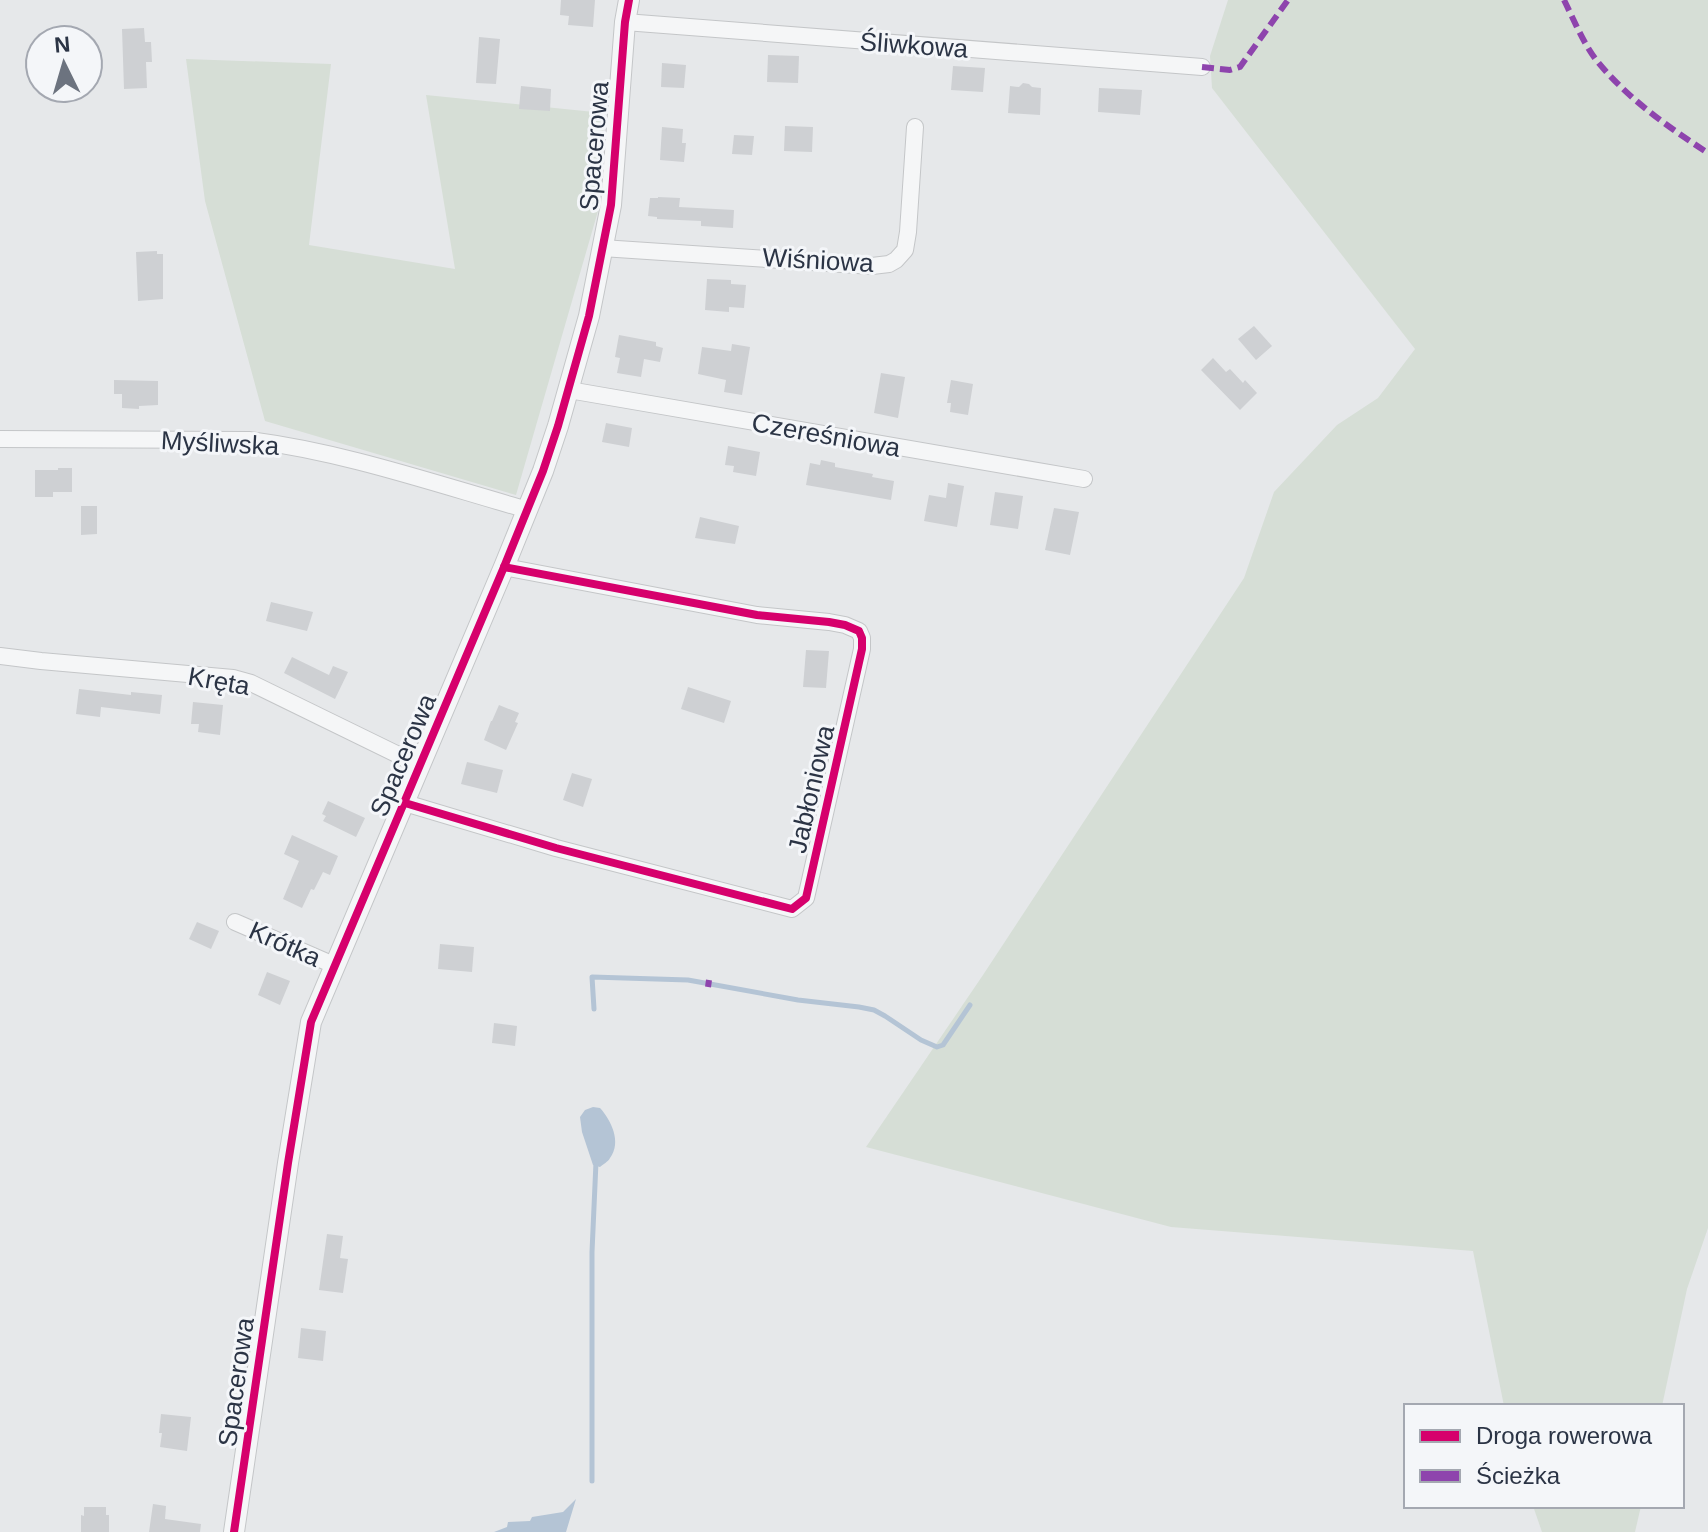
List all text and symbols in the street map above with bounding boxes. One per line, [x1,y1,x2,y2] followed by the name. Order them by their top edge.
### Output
[24,24,104,104] north arrow
[859,26,970,64] street label: Śliwkowa
[53,31,71,58] text: N
[573,79,615,212] street label: Spacerowa
[762,242,875,278] street label: Wiśniowa
[749,407,903,463] street label: Czereśniowa
[160,425,280,461] street label: Myśliwska
[186,661,253,701] street label: Kręta
[364,689,442,821] street label: Spacerowa
[782,722,840,856] street label: Jabłoniowa
[245,915,326,973] street label: Krótka
[212,1315,260,1448] street label: Spacerowa
[1404,1404,1684,1508] legend
[1476,1422,1653,1449] text: Droga rowerowa
[1476,1462,1561,1489] text: Ścieżka

